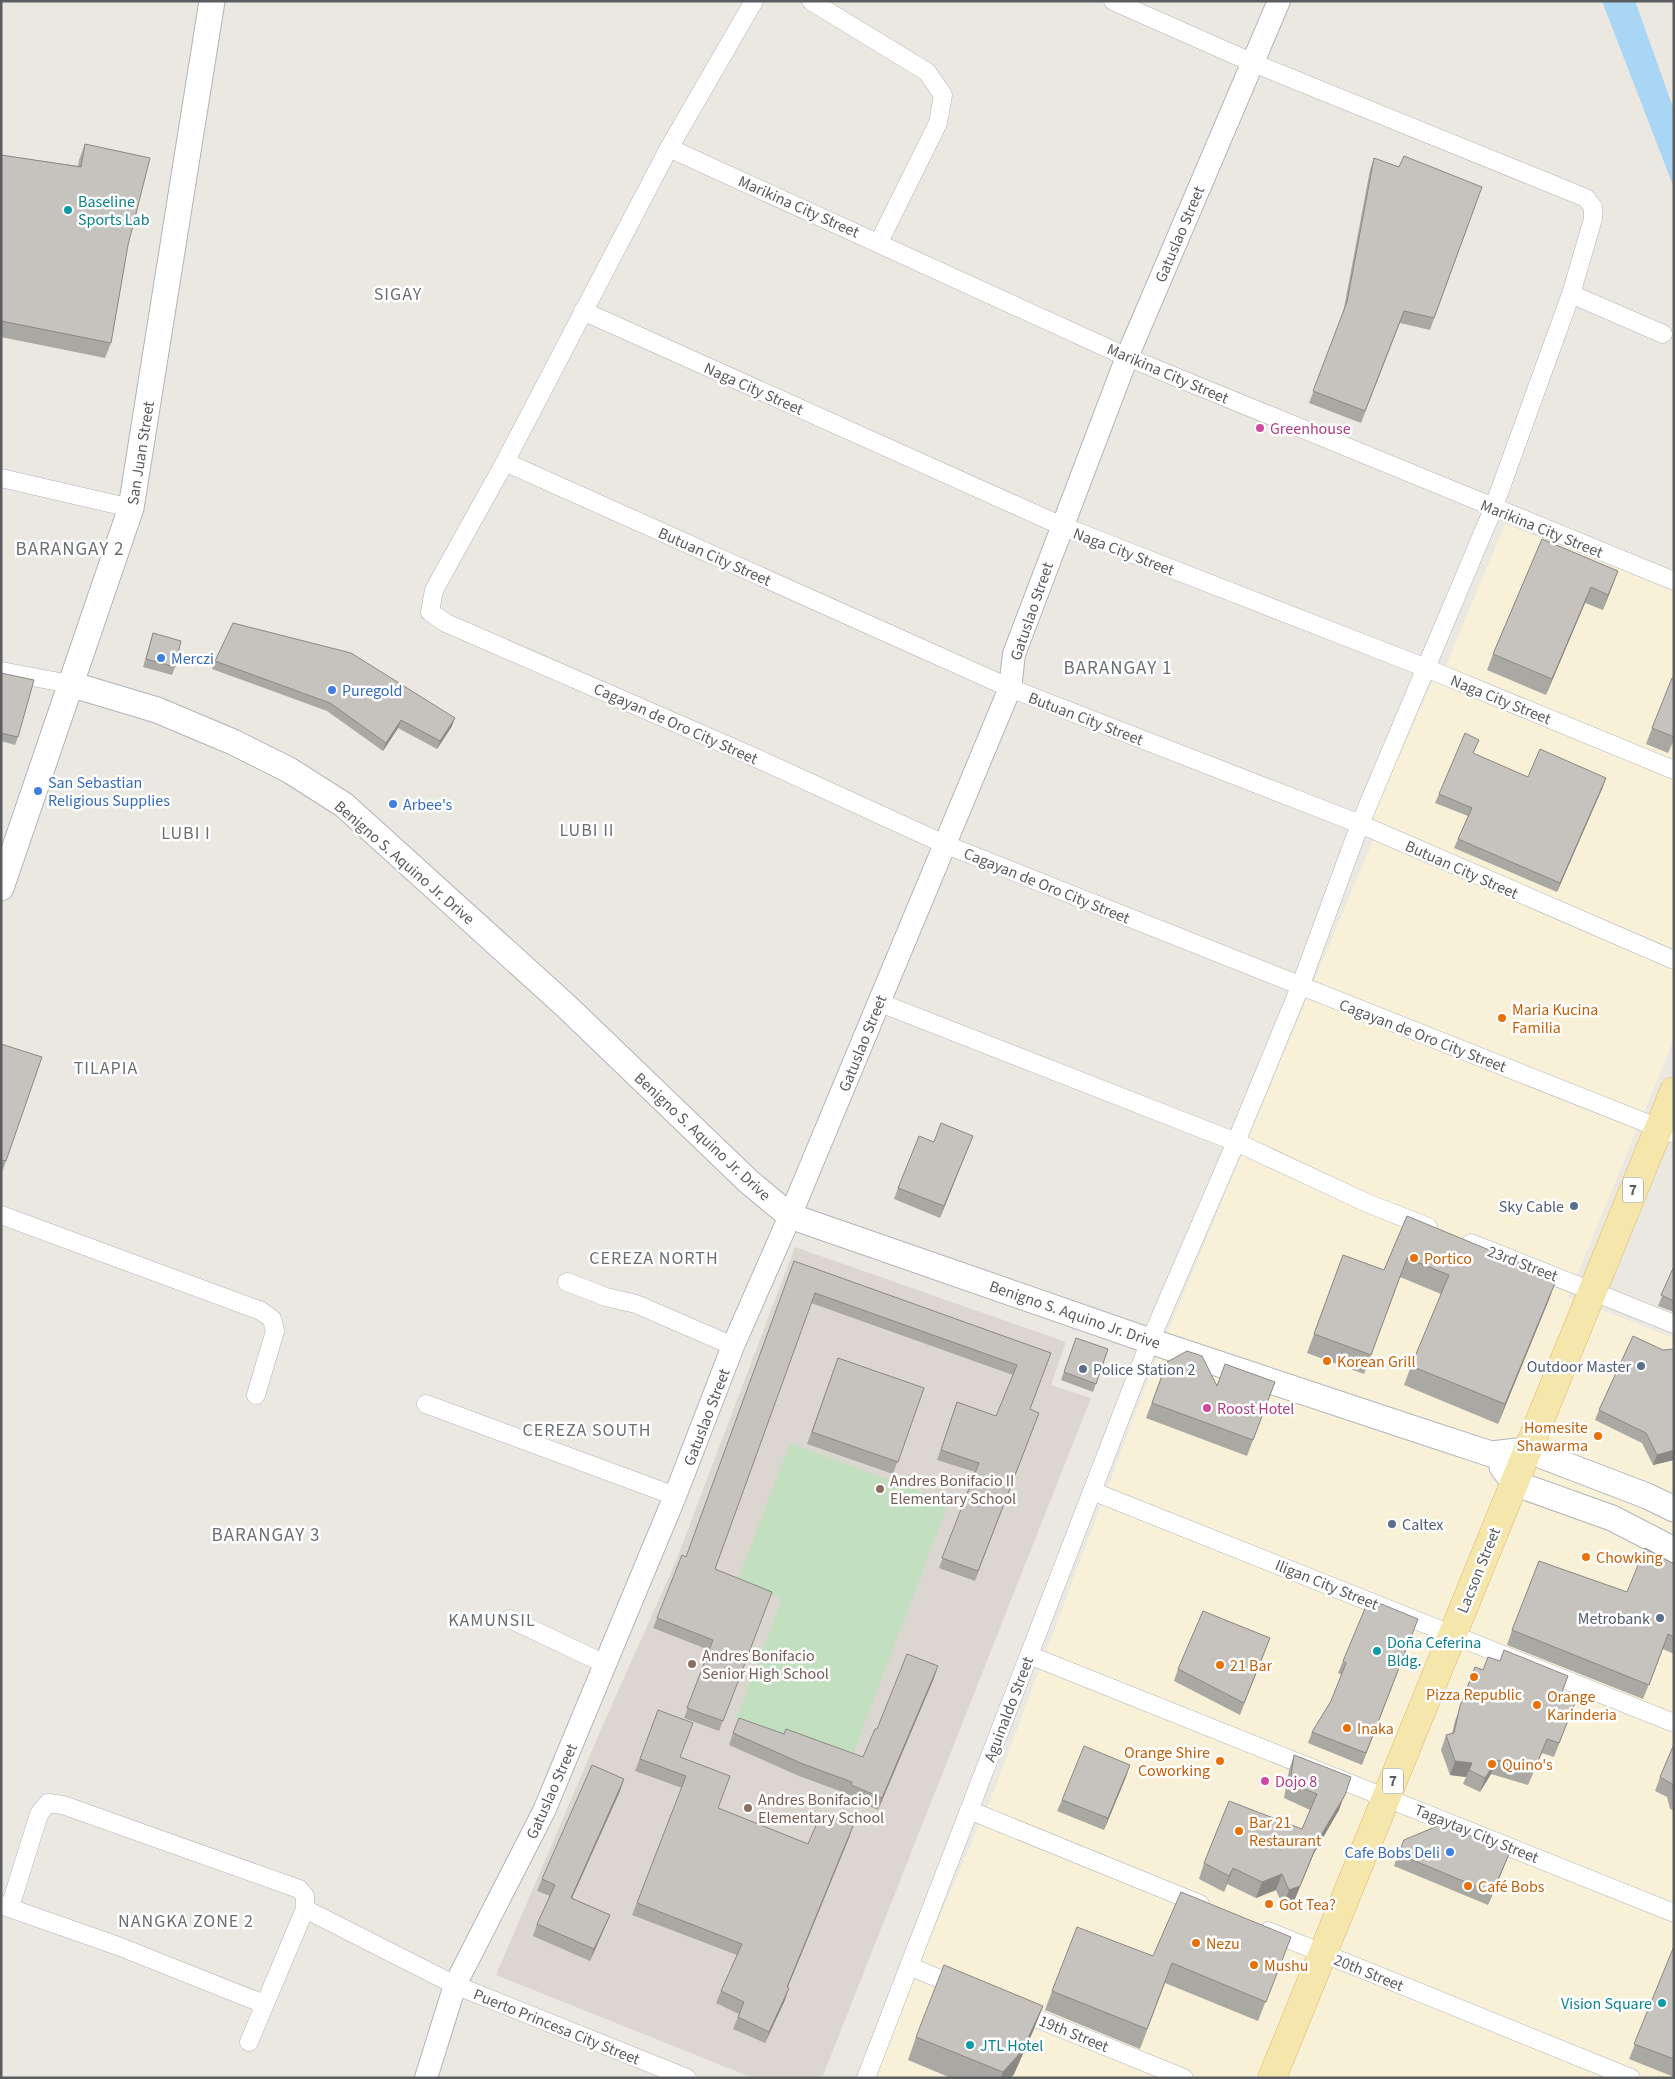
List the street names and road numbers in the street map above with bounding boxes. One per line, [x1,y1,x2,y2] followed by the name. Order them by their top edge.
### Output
[735,170,863,244] street label: Marikina City Street
[1150,182,1210,286] street label: Gatuslao Street
[1103,338,1232,410] street label: Marikina City Street
[700,357,807,421] street label: Naga City Street
[122,399,160,507] street label: San Juan Street
[1477,494,1607,564] street label: Marikina City Street
[655,522,775,592] street label: Butuan City Street
[1070,523,1178,582] street label: Naga City Street
[1005,559,1059,663] street label: Gatuslao Street
[1447,670,1555,730] street label: Naga City Street
[590,678,762,770] street label: Cagayan de Oro City Street
[1025,687,1147,751] street label: Butuan City Street
[329,796,479,930] street label: Benigno S. Aquino Jr. Drive
[1402,835,1522,905] street label: Butuan City Street
[960,843,1134,930] street label: Cagayan de Oro City Street
[834,991,893,1095] street label: Gatuslao Street
[1336,994,1510,1078] street label: Cagayan de Oro City Street
[629,1067,775,1206] street label: Benigno S. Aquino Jr. Drive
[1623,1178,1643,1202] road number: 7
[1484,1240,1561,1288] street label: 23rd Street
[986,1275,1163,1355] street label: Benigno S. Aquino Jr. Drive
[678,1365,736,1469] street label: Gatuslao Street
[1452,1524,1506,1616] street label: Lacson Street
[1272,1554,1382,1616] street label: Iligan City Street
[979,1653,1039,1765] street label: Aguinaldo Street
[521,1740,583,1843] street label: Gatuslao Street
[1383,1768,1403,1794] road number: 7
[1411,1799,1542,1869] street label: Tagaytay City Street
[1331,1949,1407,1997] street label: 20th Street
[470,1983,644,2071] street label: Puerto Princesa City Street
[1036,2010,1112,2058] street label: 19th Street

